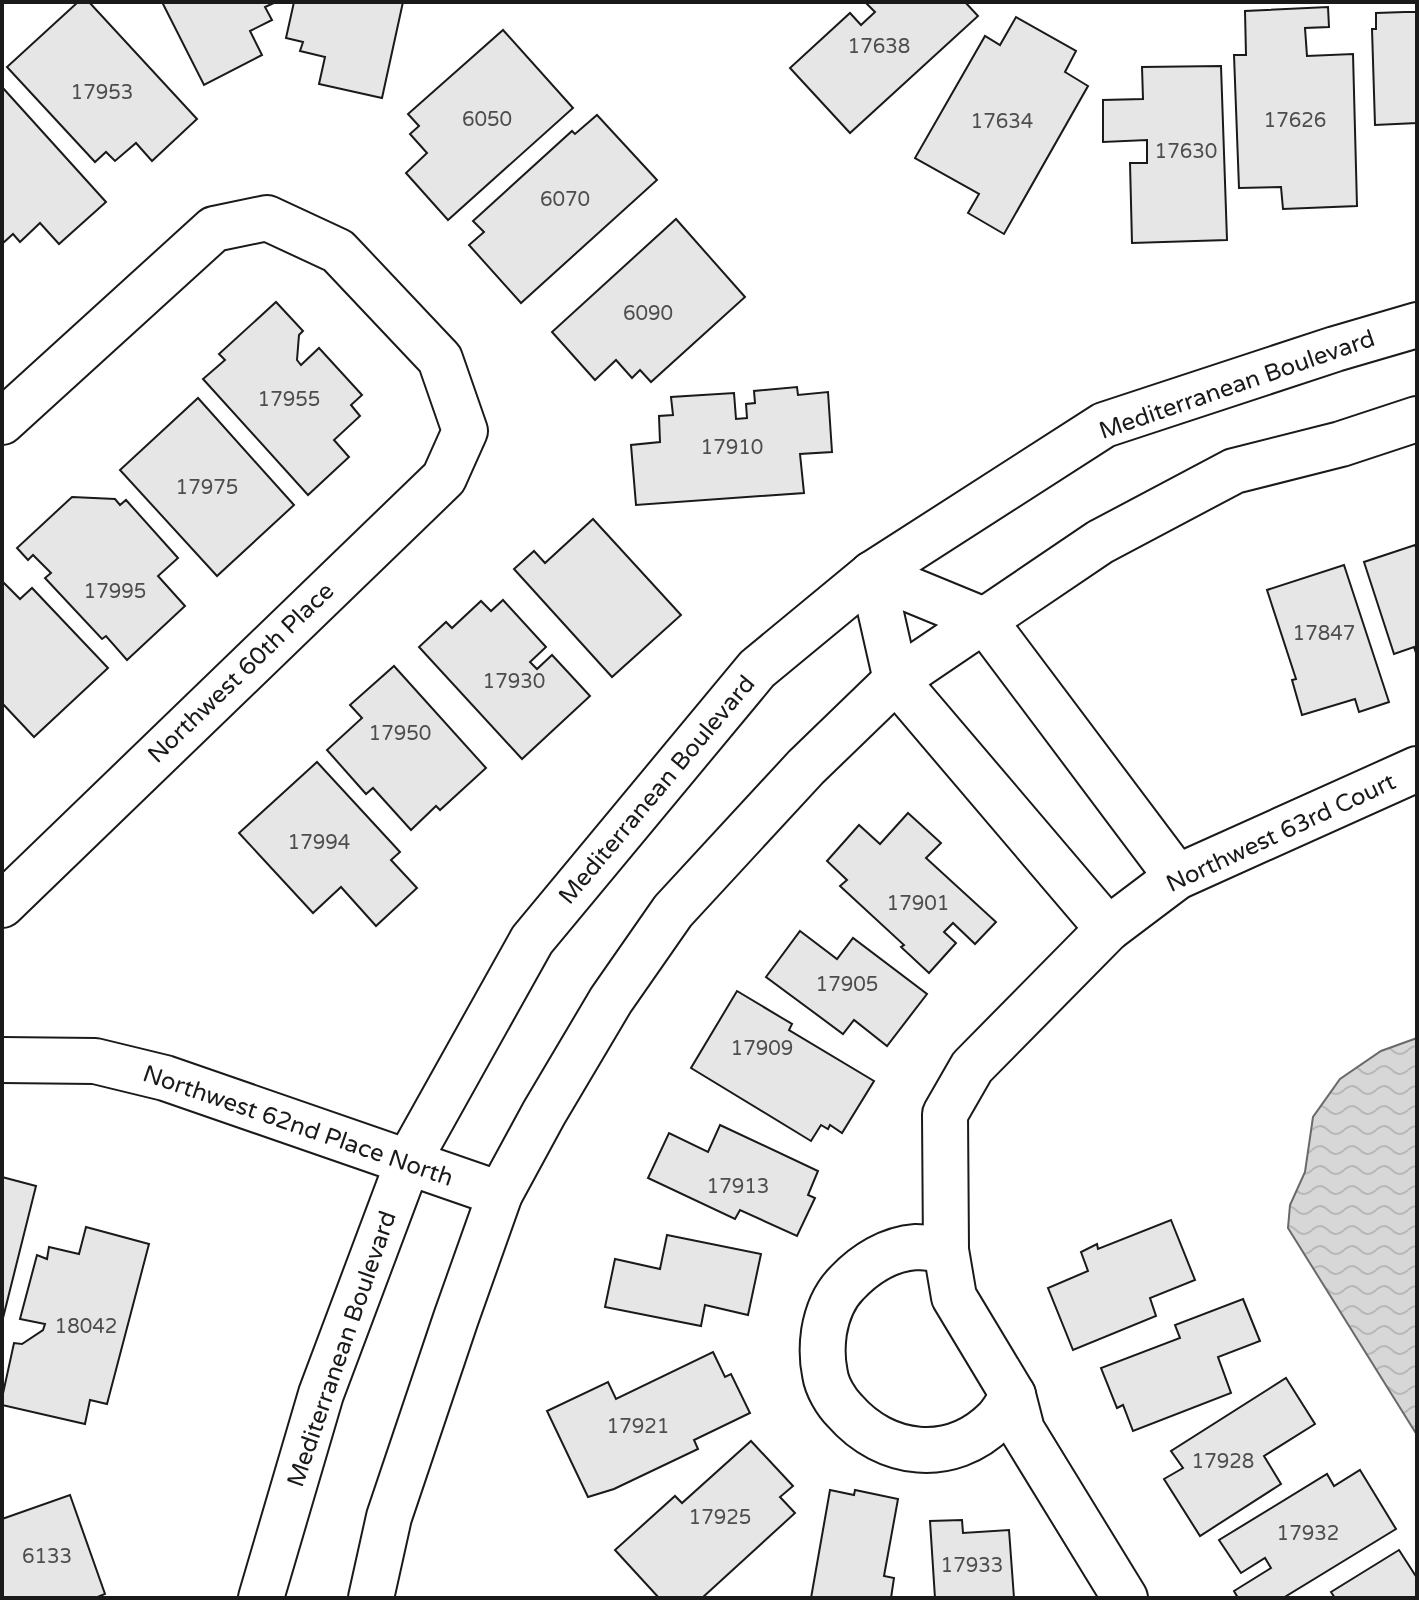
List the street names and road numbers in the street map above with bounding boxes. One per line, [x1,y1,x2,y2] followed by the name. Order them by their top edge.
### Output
[1095,324,1379,446] street label: Mediterranean Boulevard
[142,577,340,769] street label: Northwest 60th Place
[553,670,761,910] street label: Mediterranean Boulevard
[1162,767,1400,899] street label: Northwest 63rd Court
[139,1059,457,1193] street label: Northwest 62nd Place North
[281,1207,403,1491] street label: Mediterranean Boulevard

